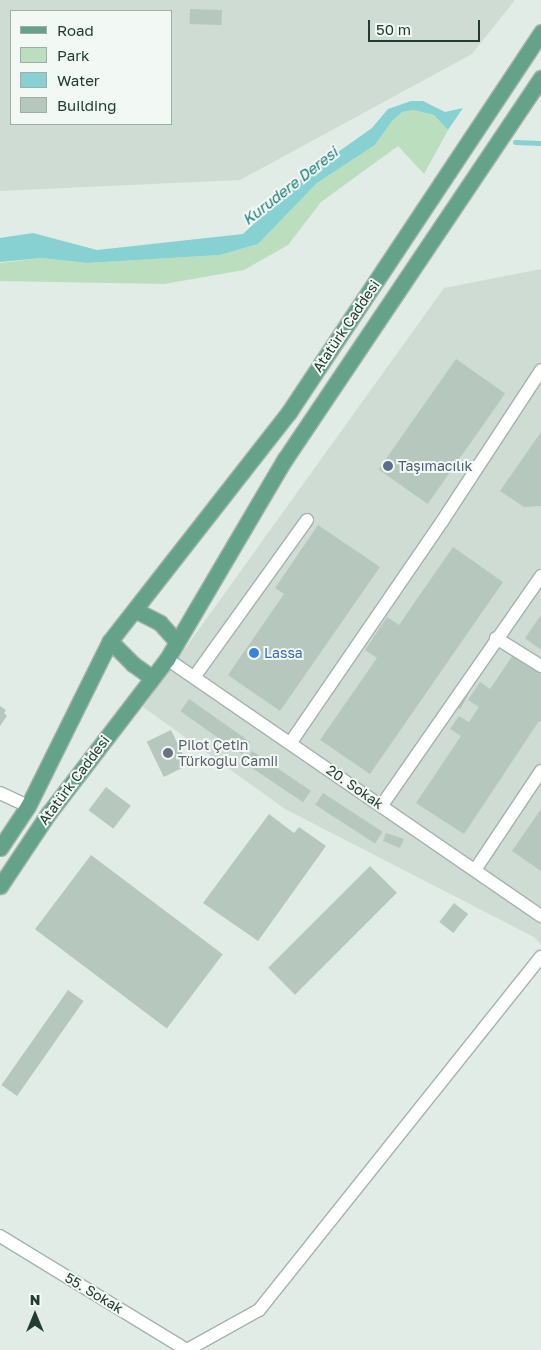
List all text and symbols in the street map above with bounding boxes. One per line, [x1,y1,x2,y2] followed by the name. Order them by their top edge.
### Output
[10,10,172,125] legend
[371,10,484,42] scale bar
[376,20,411,38] text: 50 m
[57,21,94,39] text: Road
[57,46,89,64] text: Park
[57,71,100,89] text: Water
[57,96,117,114] text: Building
[239,143,341,229] water label: Kurudere Deresi
[309,277,383,375] street label: Atatürk Caddesi
[398,458,472,474] place label: Taşımacılık
[382,460,394,472] marker: Taşımacılık
[264,645,303,661] place label: Lassa
[248,647,260,659] marker: Lassa
[35,732,113,828] street label: Atatürk Caddesi
[178,737,278,770] place label: Pilot Çetin Türkoğlu Camii
[162,747,174,759] marker: Pilot Çetin Türkoğlu Camii
[323,761,387,813] street label: 20. Sokak
[62,1269,126,1317] street label: 55. Sokak
[10,1290,60,1340] north arrow
[30,1291,40,1308] text: N

